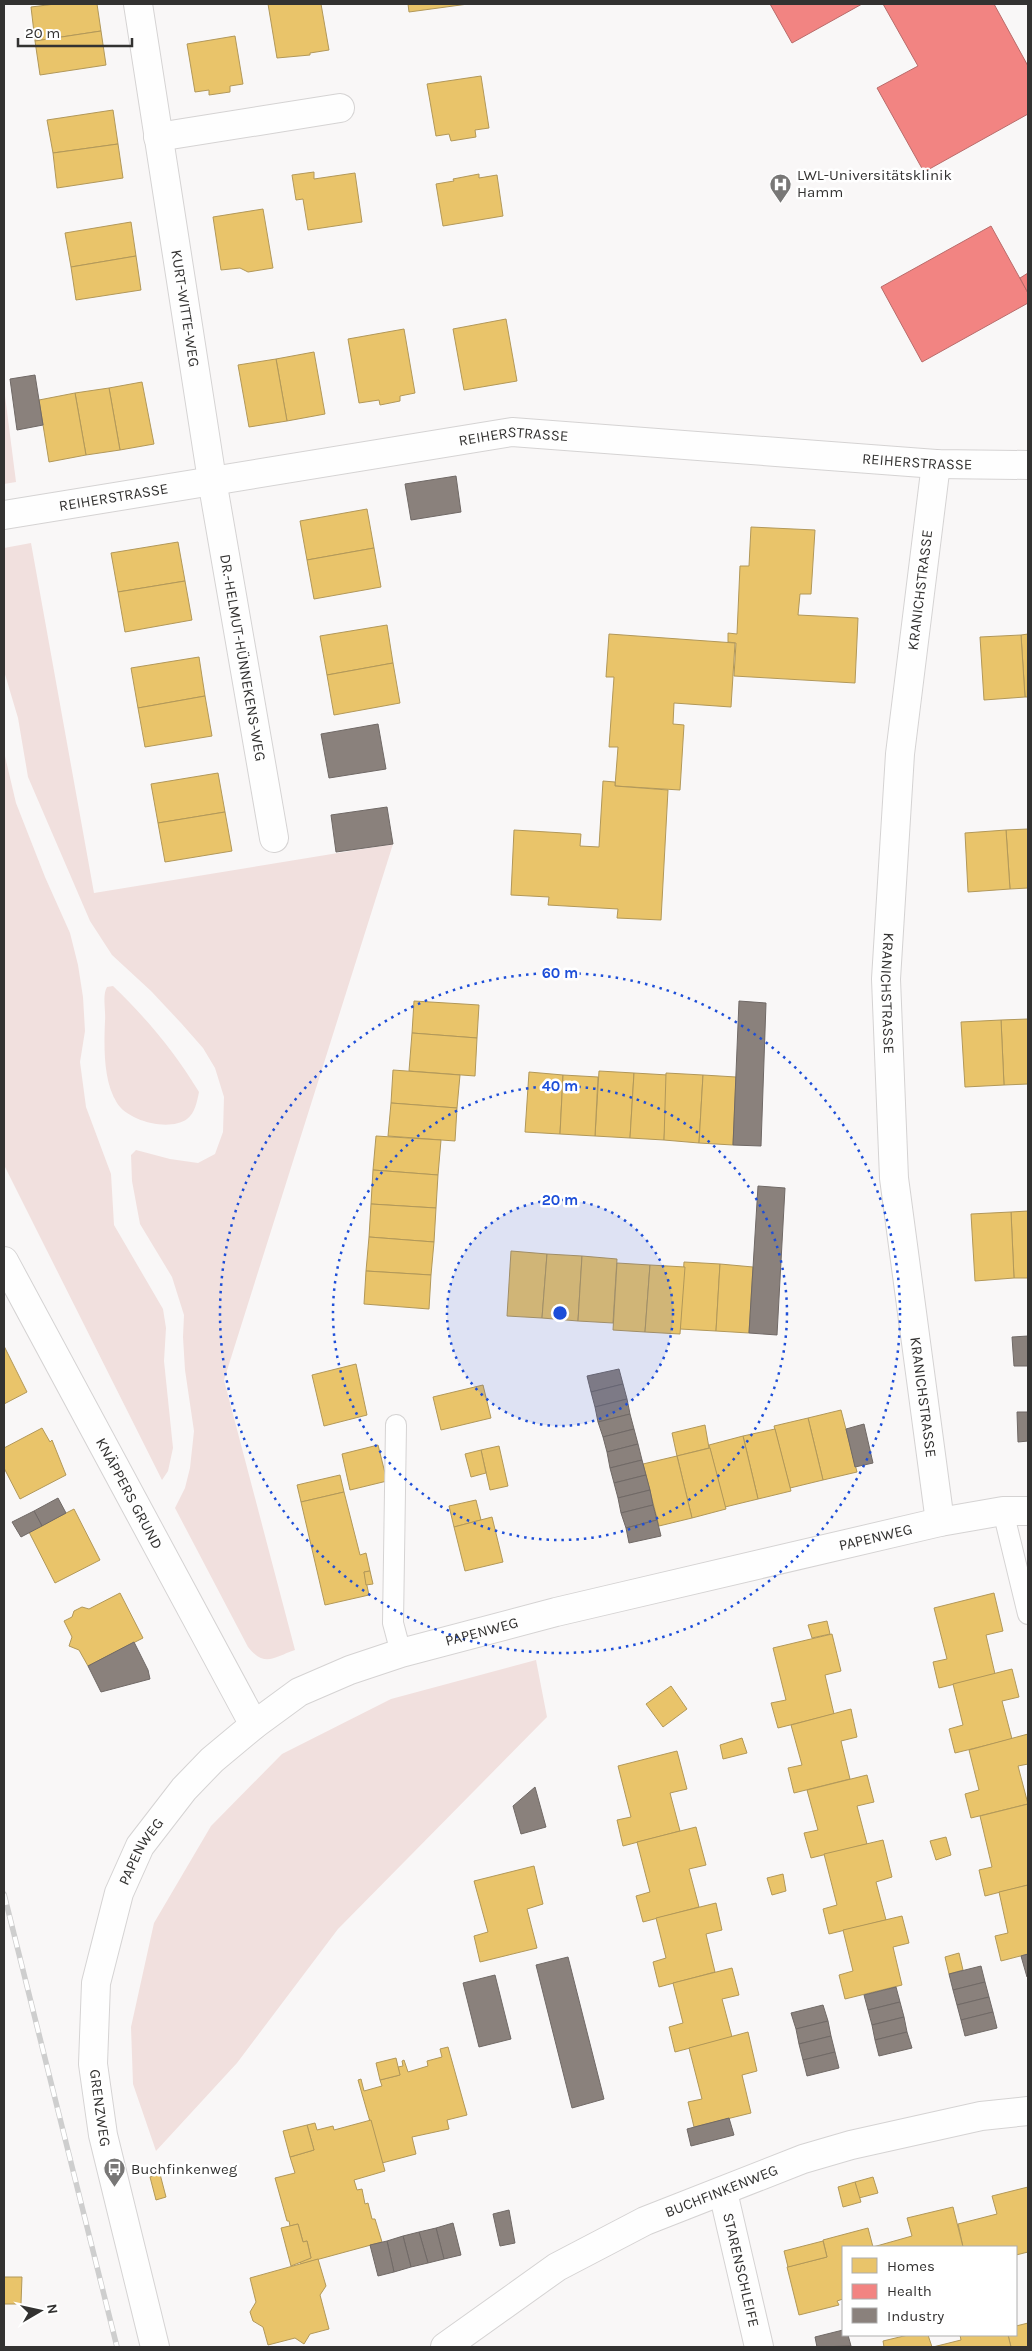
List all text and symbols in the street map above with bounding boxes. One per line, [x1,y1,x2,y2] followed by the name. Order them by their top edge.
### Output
[18,15,131,47] scale bar
[25,24,60,42] text: 20 m
[797,166,952,201] place label: LWL-Universitätsklinik Hamm
[769,172,793,203] hospital icon: LWL-Universitätsklinik Hamm
[167,248,203,368] street label: KURT-WITTE-WEG
[457,423,569,450] street label: REIHERSTRASSE
[861,449,972,473] street label: REIHERSTRASSE
[58,479,170,515] street label: REIHERSTRASSE
[904,529,936,651] street label: KRANICHSTRASSE
[216,553,270,763] street label: DR.-HELMUT-HÜNNEKENS-WEG
[877,932,898,1054] street label: KRANICHSTRASSE
[542,964,578,982] text: 60 m
[542,1077,578,1095] text: 40 m
[542,1191,578,1209] text: 20 m
[551,1304,569,1322] centre of rings
[906,1336,940,1459] street label: KRANICHSTRASSE
[92,1435,166,1552] street label: KNÄPPERS GRUND
[837,1520,914,1554] street label: PAPENWEG
[443,1613,520,1650] street label: PAPENWEG
[115,1814,167,1888] street label: PAPENWEG
[86,2068,114,2148] street label: GRENZWEG
[103,2157,127,2188] bus stop icon: Buchfinkenweg
[131,2160,238,2178] place label: Buchfinkenweg
[662,2161,781,2221] street label: BUCHFINKENWEG
[719,2211,763,2329] street label: STARENSCHLEIFE
[842,2246,1017,2336] legend
[887,2257,935,2275] text: Homes
[887,2282,932,2300] text: Health
[15,2286,65,2336] north arrow
[43,2303,62,2315] text: N
[887,2307,944,2325] text: Industry

